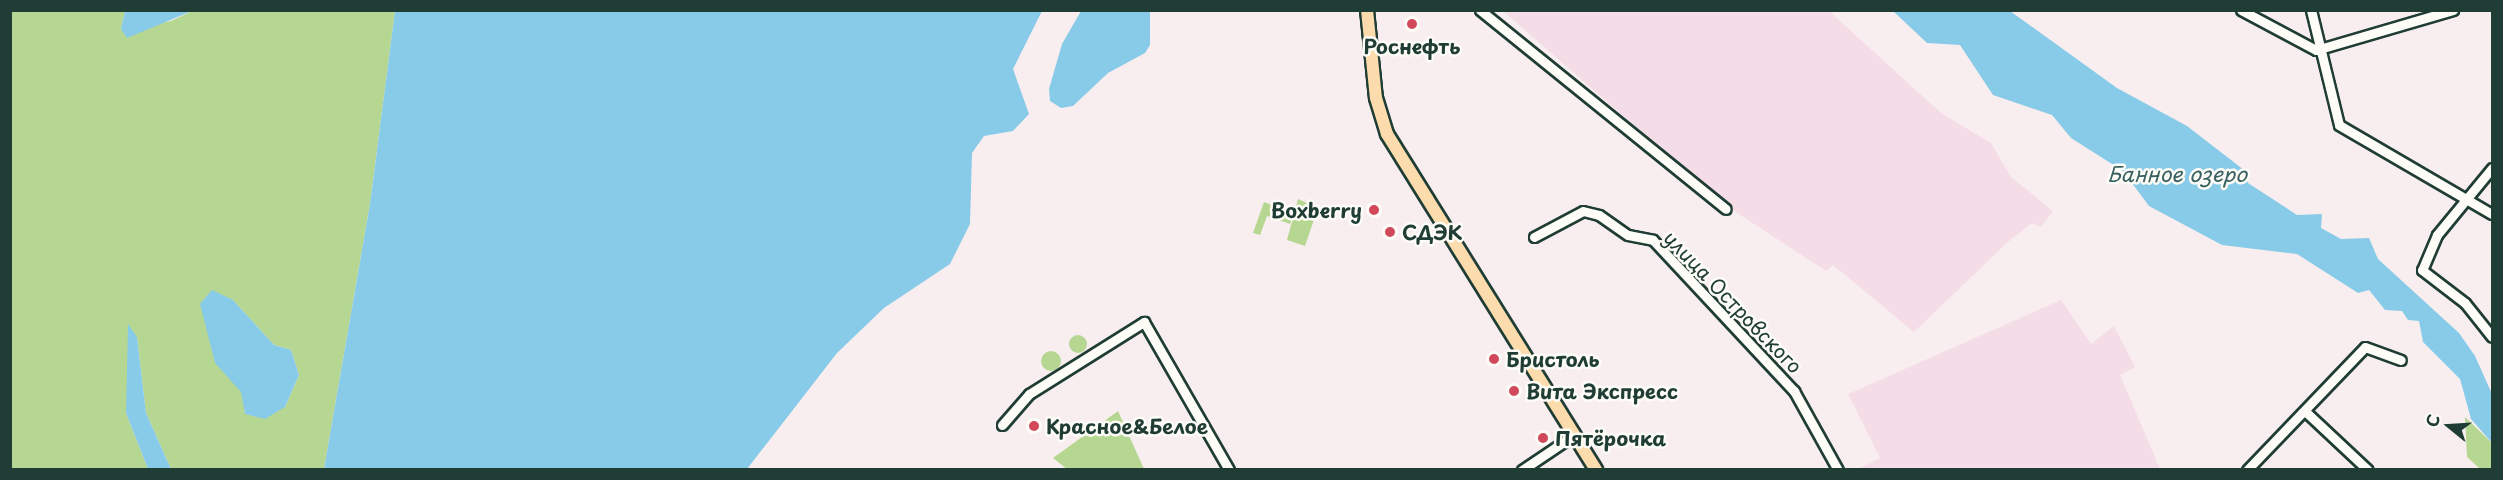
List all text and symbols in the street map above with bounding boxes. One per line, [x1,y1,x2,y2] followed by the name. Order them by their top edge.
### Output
[1405,17,1419,31] marker: Роснефть
[1364,34,1460,58] place label: Роснефть
[2107,160,2247,186] water label: Банное озеро
[1271,198,1362,222] place label: Boxberry
[1367,203,1381,217] marker: Boxberry
[1402,220,1462,244] place label: СДЭК
[1383,225,1397,239] marker: СДЭК
[1658,225,1808,379] street label: улица Островского
[1506,347,1599,371] place label: Бристоль
[1487,352,1501,366] marker: Бристоль
[1526,379,1678,403] place label: Вита Экспресс
[1507,384,1521,398] marker: Вита Экспресс
[2419,396,2479,456] north arrow
[2419,411,2445,430] text: С
[1046,414,1208,438] place label: Красное&Белое
[1027,419,1041,433] marker: Красное&Белое
[1555,426,1666,450] place label: Пятёрочка
[1536,431,1550,445] marker: Пятёрочка

